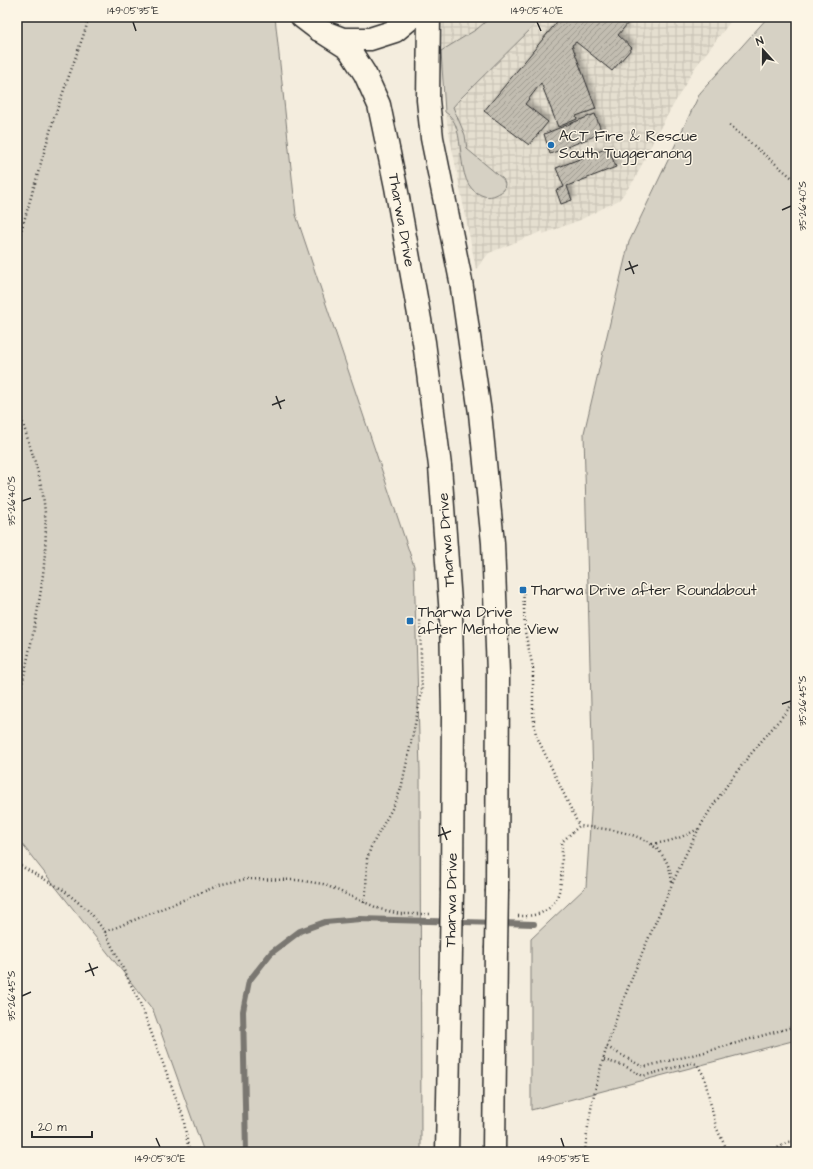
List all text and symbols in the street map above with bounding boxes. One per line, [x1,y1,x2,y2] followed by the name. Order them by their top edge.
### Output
[107,4,159,18] text: 149°05'35"E
[511,4,563,18] text: 149°05'40"E
[743,30,783,70] north arrow
[754,33,766,49] text: N
[559,126,697,165] place label: ACT Fire & Rescue South Tuggeranong
[546,140,556,150] marker: ACT Fire & Rescue South Tuggeranong
[383,172,420,269] street label: Tharwa Drive
[796,180,810,231] text: 35°26'40"S
[5,475,19,526] text: 35°26'40"S
[433,492,460,588] street label: Tharwa Drive
[531,580,757,601] place label: Tharwa Drive after Roundabout
[518,585,528,595] marker: Tharwa Drive after Roundabout
[418,602,559,640] place label: Tharwa Drive after Mentone View
[405,616,415,626] marker: Tharwa Drive after Mentone View
[796,675,810,726] text: 35°26'45"S
[440,853,463,947] street label: Tharwa Drive
[5,970,19,1021] text: 35°26'45"S
[32,1113,92,1139] scale bar
[38,1119,67,1136] text: 20 m
[135,1152,185,1166] text: 149°05'30"E
[538,1152,590,1166] text: 149°05'35"E

